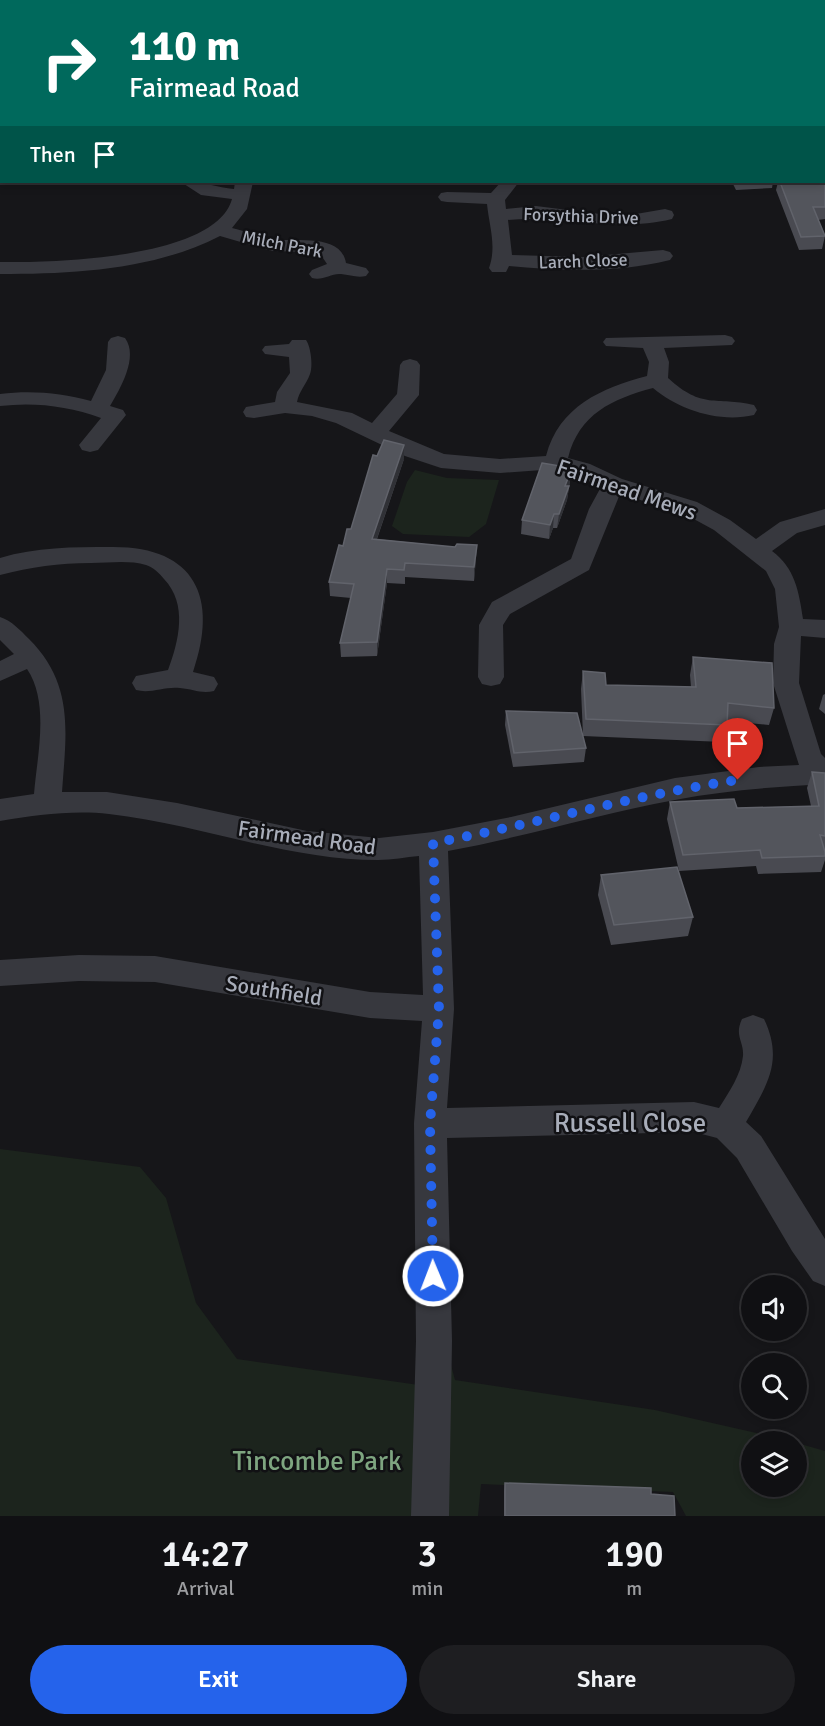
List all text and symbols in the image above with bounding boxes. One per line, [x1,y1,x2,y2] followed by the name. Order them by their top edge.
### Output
[129,21,240,72] text: 110 m
[30,24,108,102] icon: right
[129,72,300,105] text: Fairmead Road
[88,138,121,171] icon: arrive
[30,141,76,168] text: Then
[523,203,639,229] street label: Forsythia Drive
[240,225,324,263] street label: Milch Park
[538,248,628,274] street label: Larch Close
[553,453,700,526] street label: Fairmead Mews
[712,718,763,780] pin
[721,727,754,760] icon: arrive
[236,814,378,861] street label: Fairmead Road
[224,970,324,1011] street label: Southfield
[554,1107,706,1140] street label: Russell Close
[401,1244,465,1308] position arrow
[741,1275,807,1497] map controls
[741,1275,807,1341] button: sound
[741,1353,807,1419] button: search
[741,1431,807,1497] button: layers
[232,1445,402,1478] park label: Tincombe Park
[162,1532,250,1577] text: 14:27
[418,1532,437,1577] text: 3
[605,1532,663,1577] text: 190
[177,1576,234,1601] text: Arrival
[411,1576,443,1601] text: min
[626,1576,642,1601] text: m
[30,1645,407,1714] button: Exit
[419,1645,795,1714] button: Share

